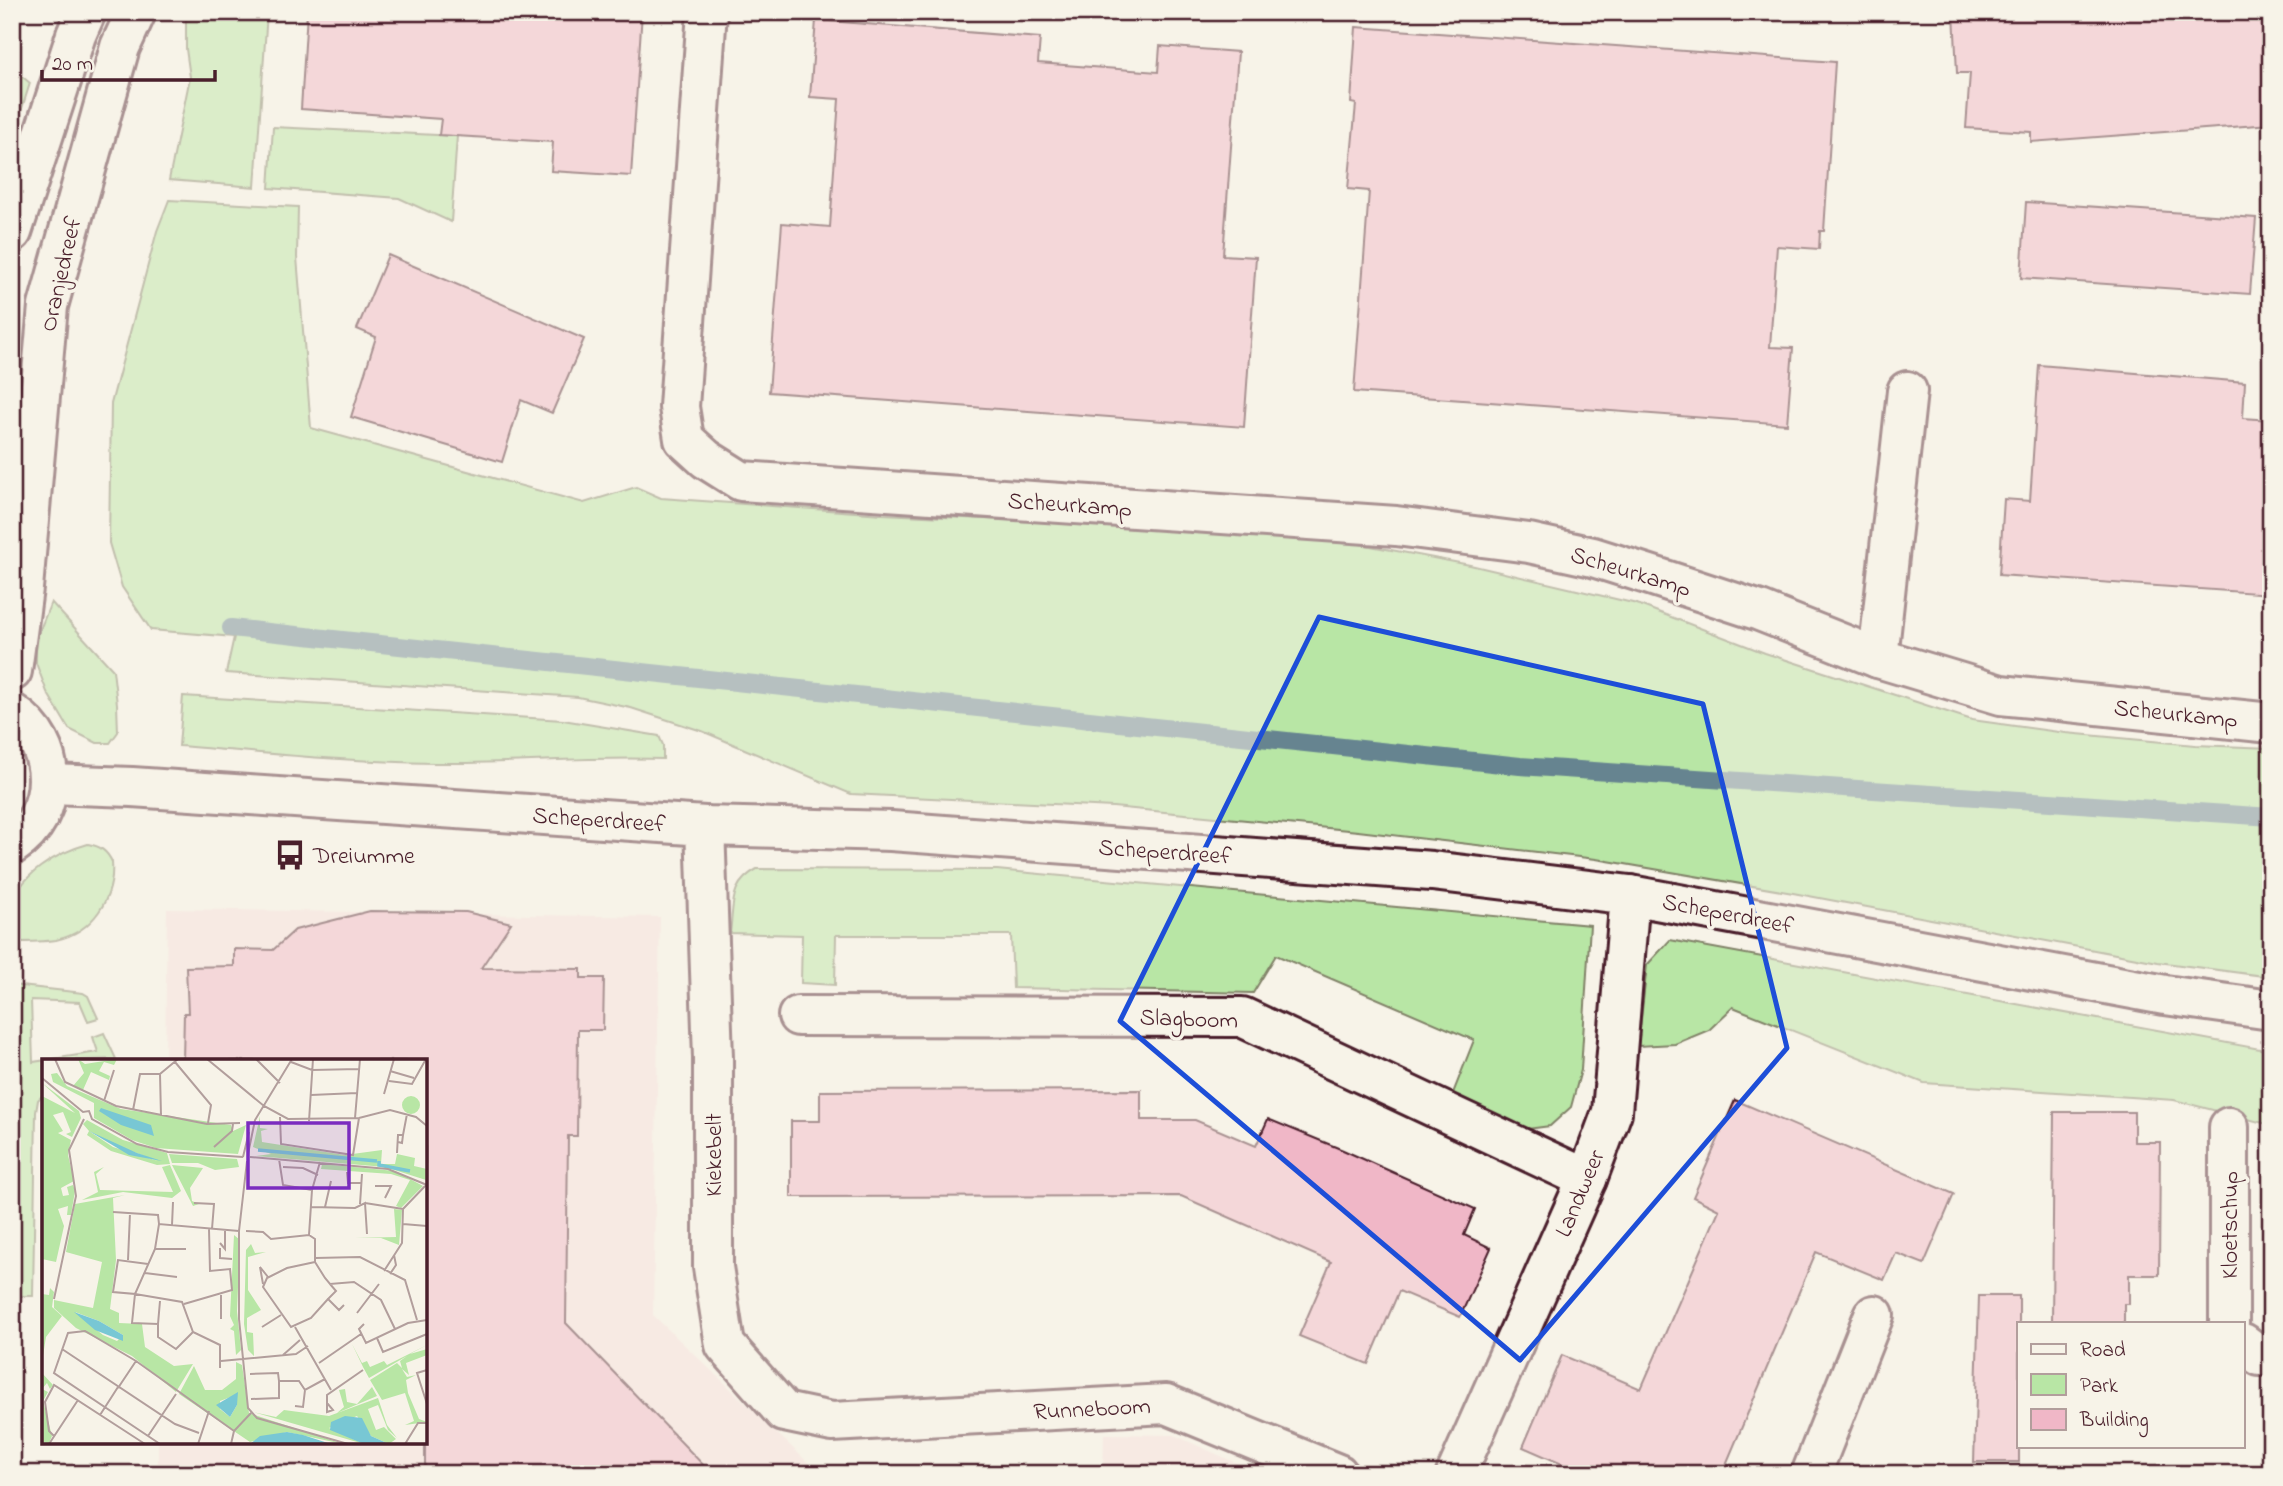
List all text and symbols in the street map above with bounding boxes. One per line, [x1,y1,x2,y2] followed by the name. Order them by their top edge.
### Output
[42,38,215,82] scale bar
[52,50,93,80] text: 20 m
[32,213,93,336] street label: Oranjedreef
[1007,485,1133,528] street label: Scheurkamp
[1566,538,1695,608] street label: Scheurkamp
[2112,692,2239,739] street label: Scheurkamp
[531,799,667,844] street label: Scheperdreef
[1097,831,1233,876] street label: Scheperdreef
[273,838,307,872] bus stop icon: Dreiumme
[312,840,415,875] place label: Dreiumme
[1659,886,1797,945] street label: Scheperdreef
[1139,1001,1239,1040] street label: Slagboom
[42,1059,427,1444] inset map
[698,1113,733,1197] street label: Kiekebelt
[1547,1144,1616,1243] street label: Landweer
[2214,1171,2249,1279] street label: Kloetschup
[2017,1322,2244,1448] legend
[2080,1336,2126,1366] text: Road
[2080,1372,2119,1402] text: Park
[1032,1390,1152,1431] street label: Runneboom
[2079,1406,2149,1438] text: Building

